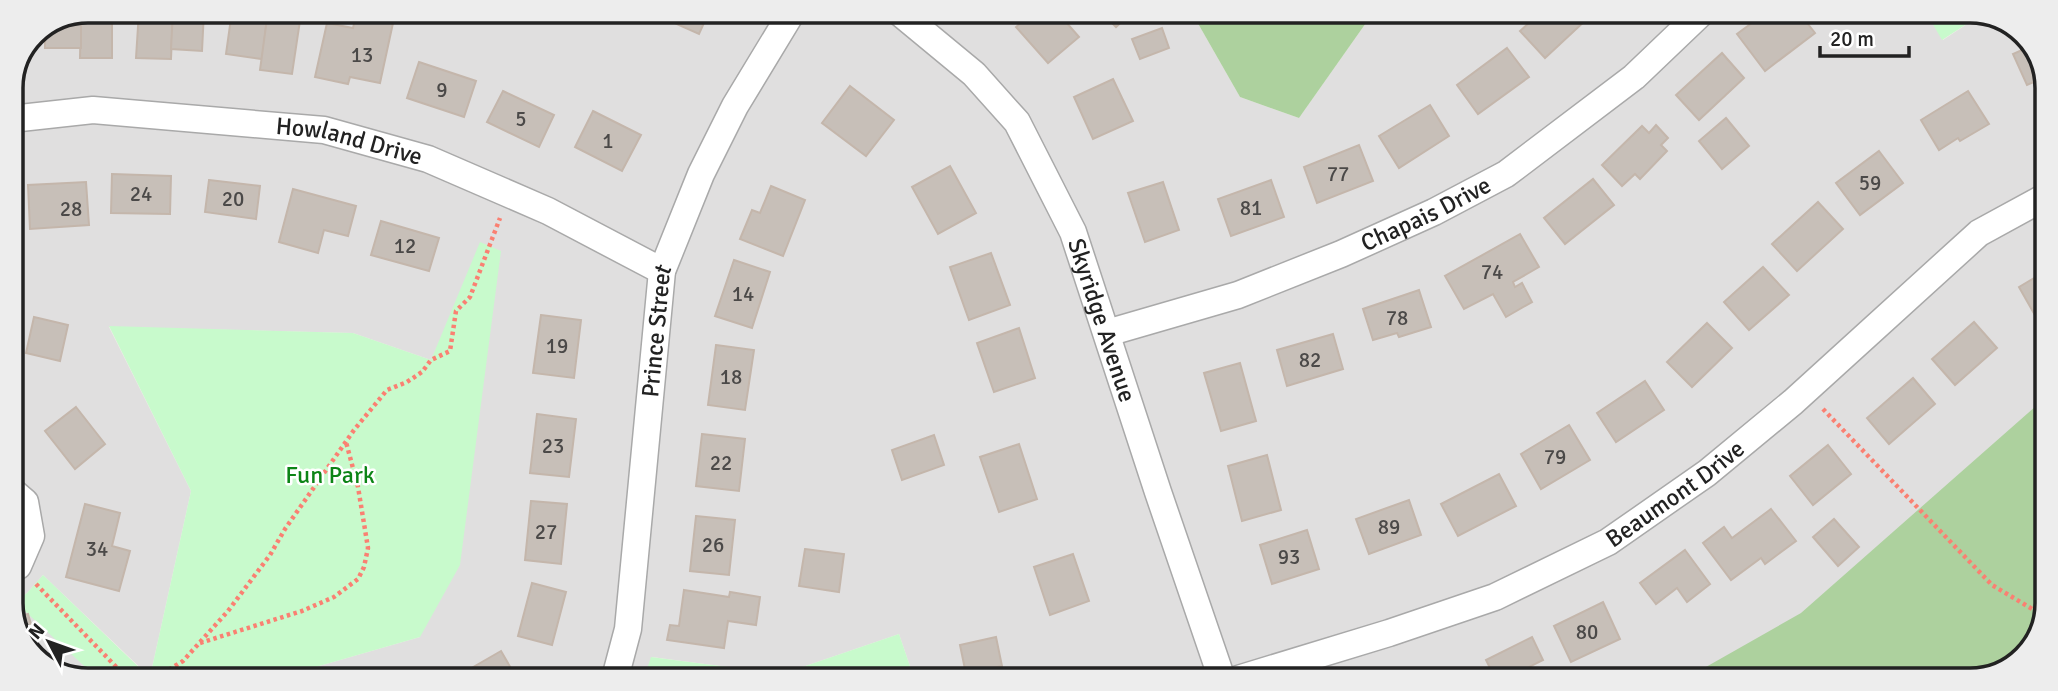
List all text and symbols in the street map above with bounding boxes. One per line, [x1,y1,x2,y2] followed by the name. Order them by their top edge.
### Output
[1820,14,1909,58] scale bar
[1830,26,1874,52] text: 20 m
[351,42,373,68] house number: 13
[436,77,448,103] house number: 9
[515,106,527,132] house number: 5
[275,111,426,172] street label: Howland Drive
[602,128,614,154] house number: 1
[1327,161,1349,187] house number: 77
[1356,170,1496,258] street label: Chapais Drive
[1859,170,1881,196] house number: 59
[130,181,152,207] house number: 24
[222,186,244,212] house number: 20
[1240,195,1262,221] house number: 81
[60,196,82,222] house number: 28
[394,233,416,259] house number: 12
[1061,235,1143,406] street label: Skyridge Avenue
[1481,259,1503,285] house number: 74
[635,260,678,399] street label: Prince Street
[732,281,754,307] house number: 14
[1386,305,1408,331] house number: 78
[546,333,568,359] house number: 19
[1299,347,1321,373] house number: 82
[720,364,742,390] house number: 18
[542,433,564,459] house number: 23
[1600,434,1750,554] street label: Beaumont Drive
[1544,444,1566,470] house number: 79
[710,450,732,476] house number: 22
[285,460,375,490] park label: Fun Park
[1378,514,1400,540] house number: 89
[535,519,557,545] house number: 27
[702,532,724,558] house number: 26
[86,536,108,562] house number: 34
[1278,544,1300,570] house number: 93
[14,607,84,677] north arrow
[24,619,50,644] text: N
[1576,619,1598,645] house number: 80

